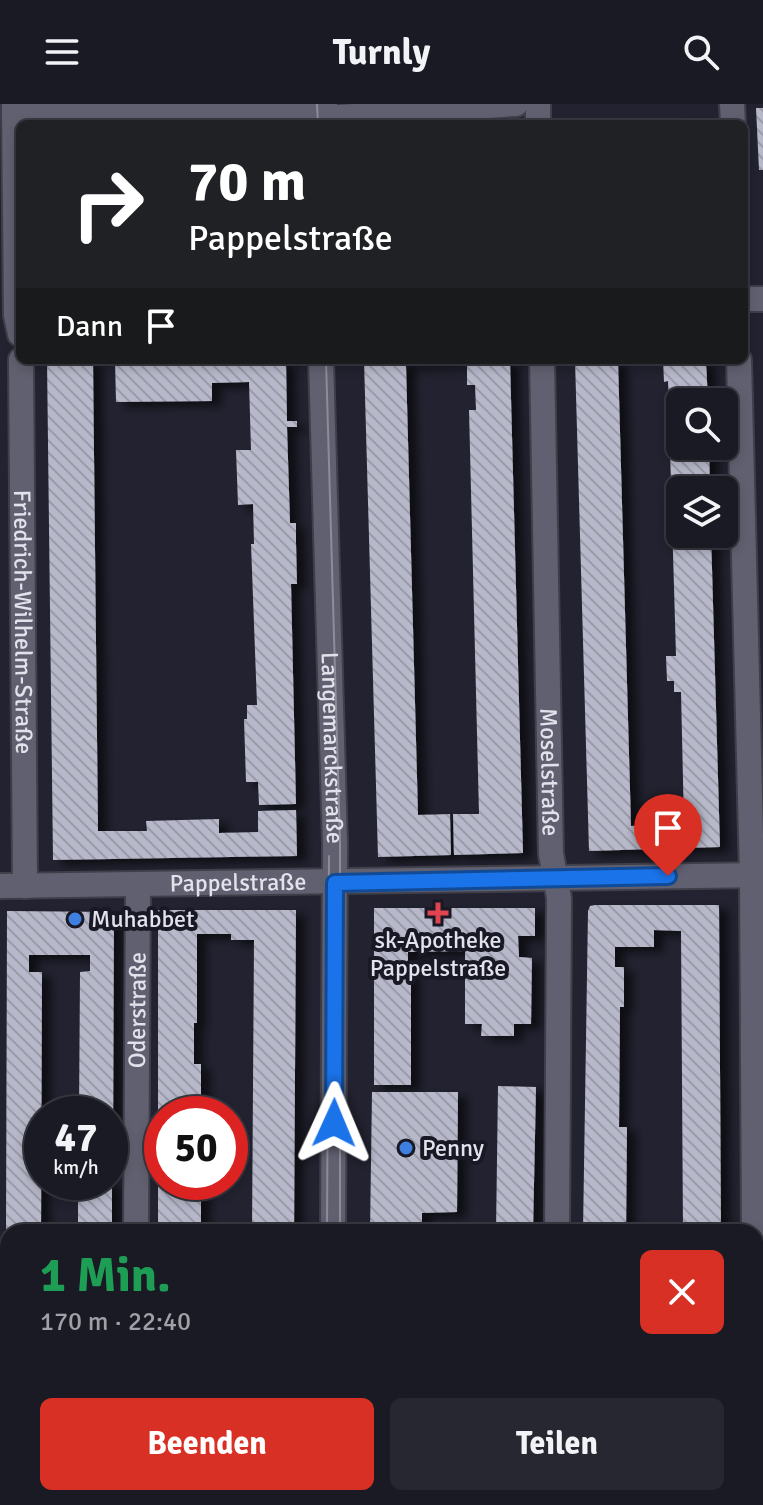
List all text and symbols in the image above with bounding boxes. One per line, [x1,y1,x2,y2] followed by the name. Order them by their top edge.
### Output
[40,30,84,74] icon: menu
[333,30,430,75] text: Turnly
[679,30,723,74] icon: search
[188,147,306,216] text: 70 m
[56,152,160,256] icon: right
[188,216,393,261] text: Pappelstraße
[139,304,183,348] icon: arrive
[56,308,123,345] text: Dann
[666,388,738,548] map controls
[666,388,738,460] button: search
[666,476,738,548] button: layers
[7,490,39,754] street label: Friedrich-Wilhelm-Straße
[314,651,350,844] street label: Langemarckstraße
[533,708,566,836] street label: Moselstraße
[634,794,702,876] pin
[646,806,690,850] icon: arrive
[169,867,307,899] street label: Pappelstraße
[91,904,194,934] place label: Muhabbet
[429,904,447,922] marker: sk-Apotheke Pappelstraße
[66,910,84,928] marker: Muhabbet
[370,925,506,983] place label: sk-Apotheke Pappelstraße
[122,952,153,1068] street label: Oderstraße
[292,1081,376,1165] position arrow
[144,1096,248,1200] speed limit sign: 50
[54,1113,98,1163] text: 47
[422,1133,484,1163] place label: Penny
[397,1139,415,1157] marker: Penny
[53,1155,99,1180] text: km/h
[40,1246,171,1305] text: 1 Min.
[640,1250,724,1334] button: close
[40,1306,191,1338] text: 170 m · 22:40
[40,1398,374,1490] button: Beenden
[390,1398,724,1490] button: Teilen

